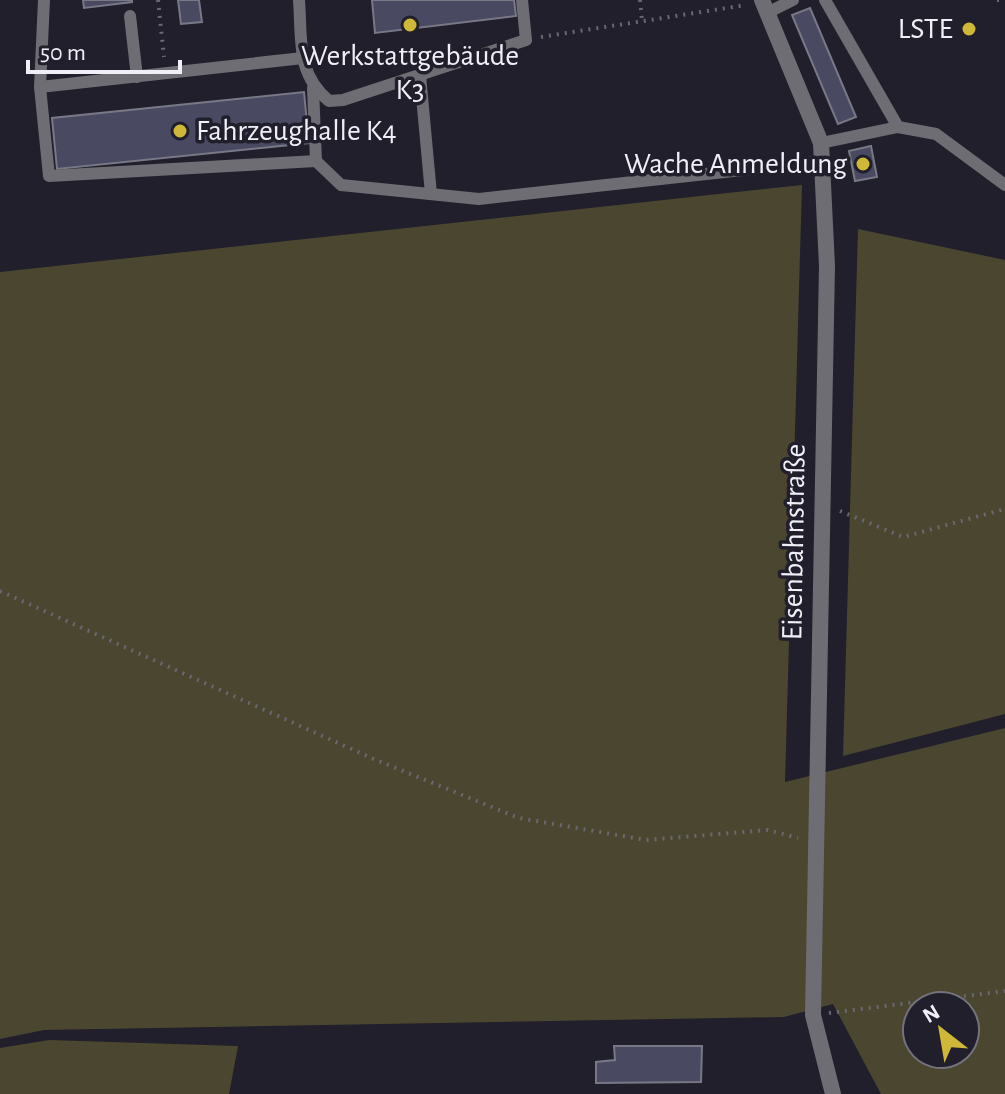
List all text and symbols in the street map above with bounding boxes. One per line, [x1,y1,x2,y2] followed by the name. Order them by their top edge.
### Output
[898,14,953,44] place label: LSTE
[401,16,419,34] marker: Werkstattgebäude K3
[960,20,978,38] marker: LSTE
[28,24,180,74] scale bar
[40,41,86,65] text: 50 m
[301,41,519,105] place label: Werkstattgebäude K3
[196,116,397,146] place label: Fahrzeughalle K4
[171,122,189,140] marker: Fahrzeughalle K4
[624,149,847,179] place label: Wache Anmeldung
[854,155,872,173] marker: Wache Anmeldung
[777,443,811,641] street label: Eisenbahnstraße
[901,990,981,1070] north arrow
[919,1000,943,1027] text: N

